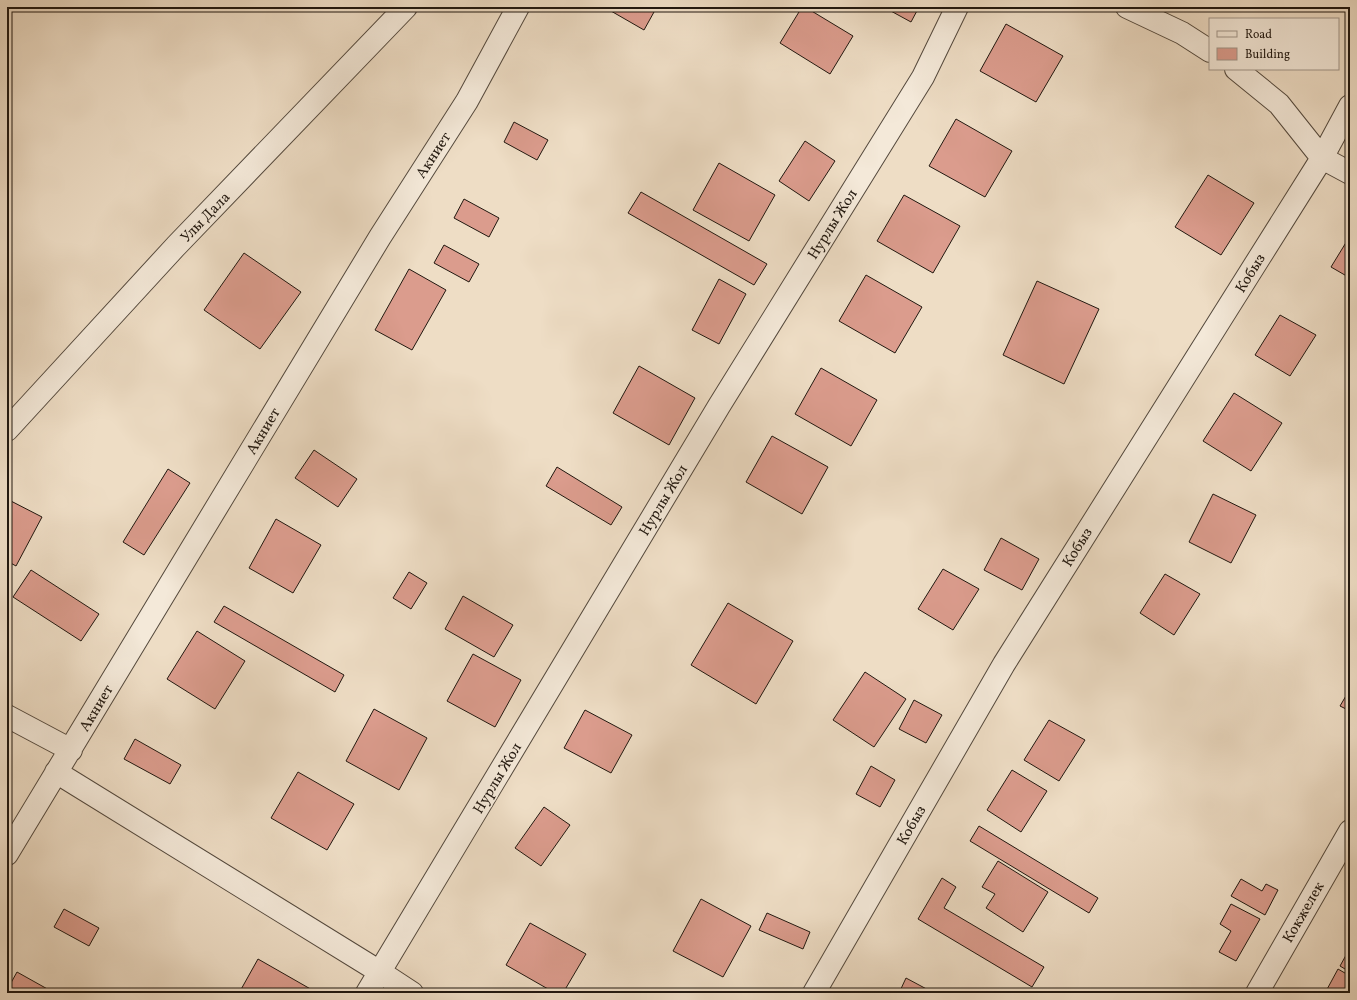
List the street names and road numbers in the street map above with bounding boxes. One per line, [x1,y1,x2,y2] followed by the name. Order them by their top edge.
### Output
[411,128,457,183] street label: Акниет
[803,186,863,264] street label: Нурлы Жол
[176,188,236,248] street label: Улы Дала
[1231,250,1271,297] street label: Кобыз
[242,404,287,459] street label: Акниет
[635,461,694,540] street label: Нурлы Жол
[1058,524,1098,571] street label: Кобыз
[75,681,120,736] street label: Акниет
[469,739,528,818] street label: Нурлы Жол
[893,802,932,849] street label: Кобыз
[1278,878,1330,947] street label: Кокжелек

